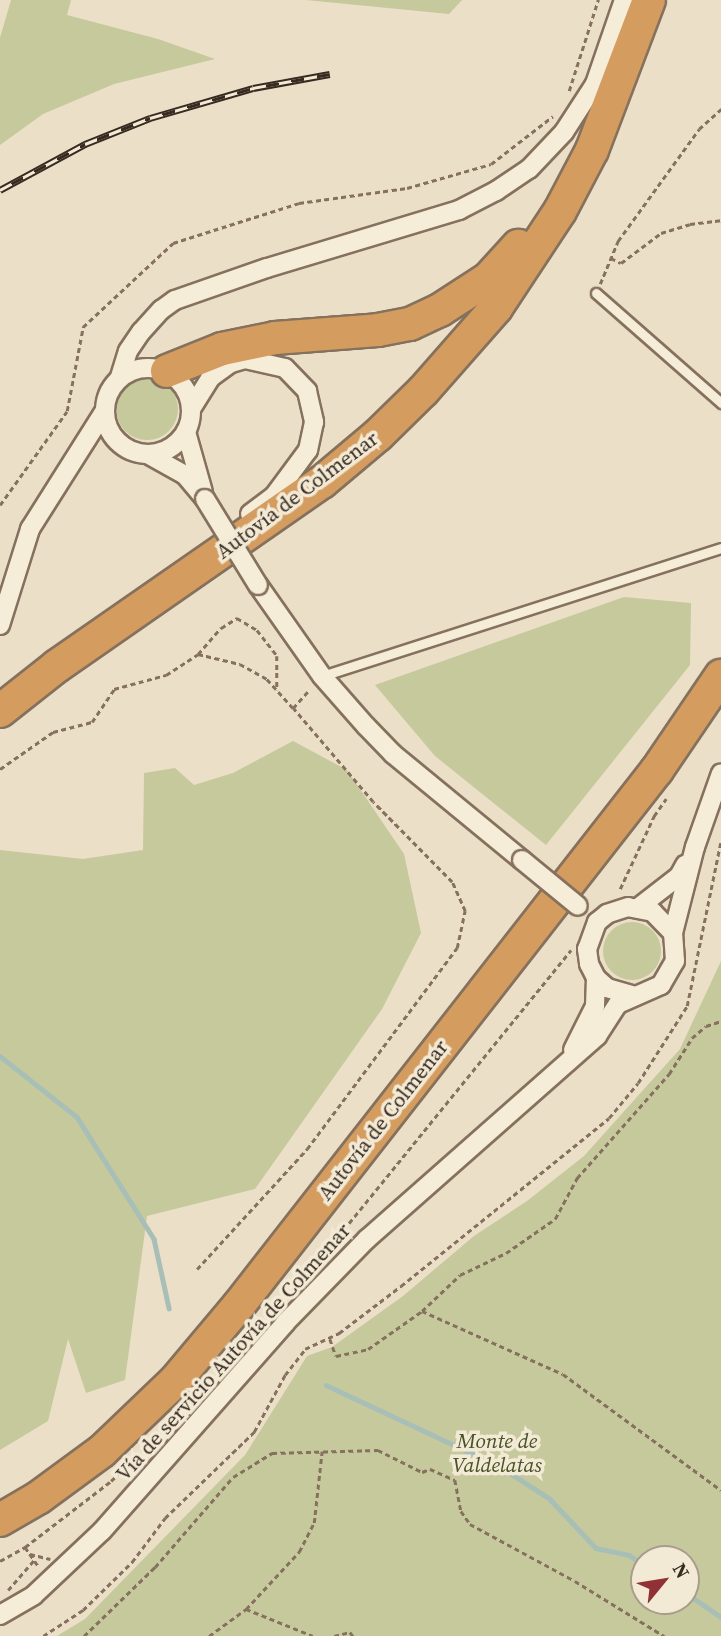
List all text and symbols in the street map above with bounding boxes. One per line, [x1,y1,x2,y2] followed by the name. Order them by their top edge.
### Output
[211,426,383,564] street label: Autovía de Colmenar
[313,1035,453,1205] street label: Autovía de Colmenar
[110,1218,356,1486] street label: Vía de servicio Autovía de Colmenar
[452,1428,542,1478] park label: Monte de Valdelatas
[630,1545,700,1615] north arrow
[667,1558,696,1583] text: N

